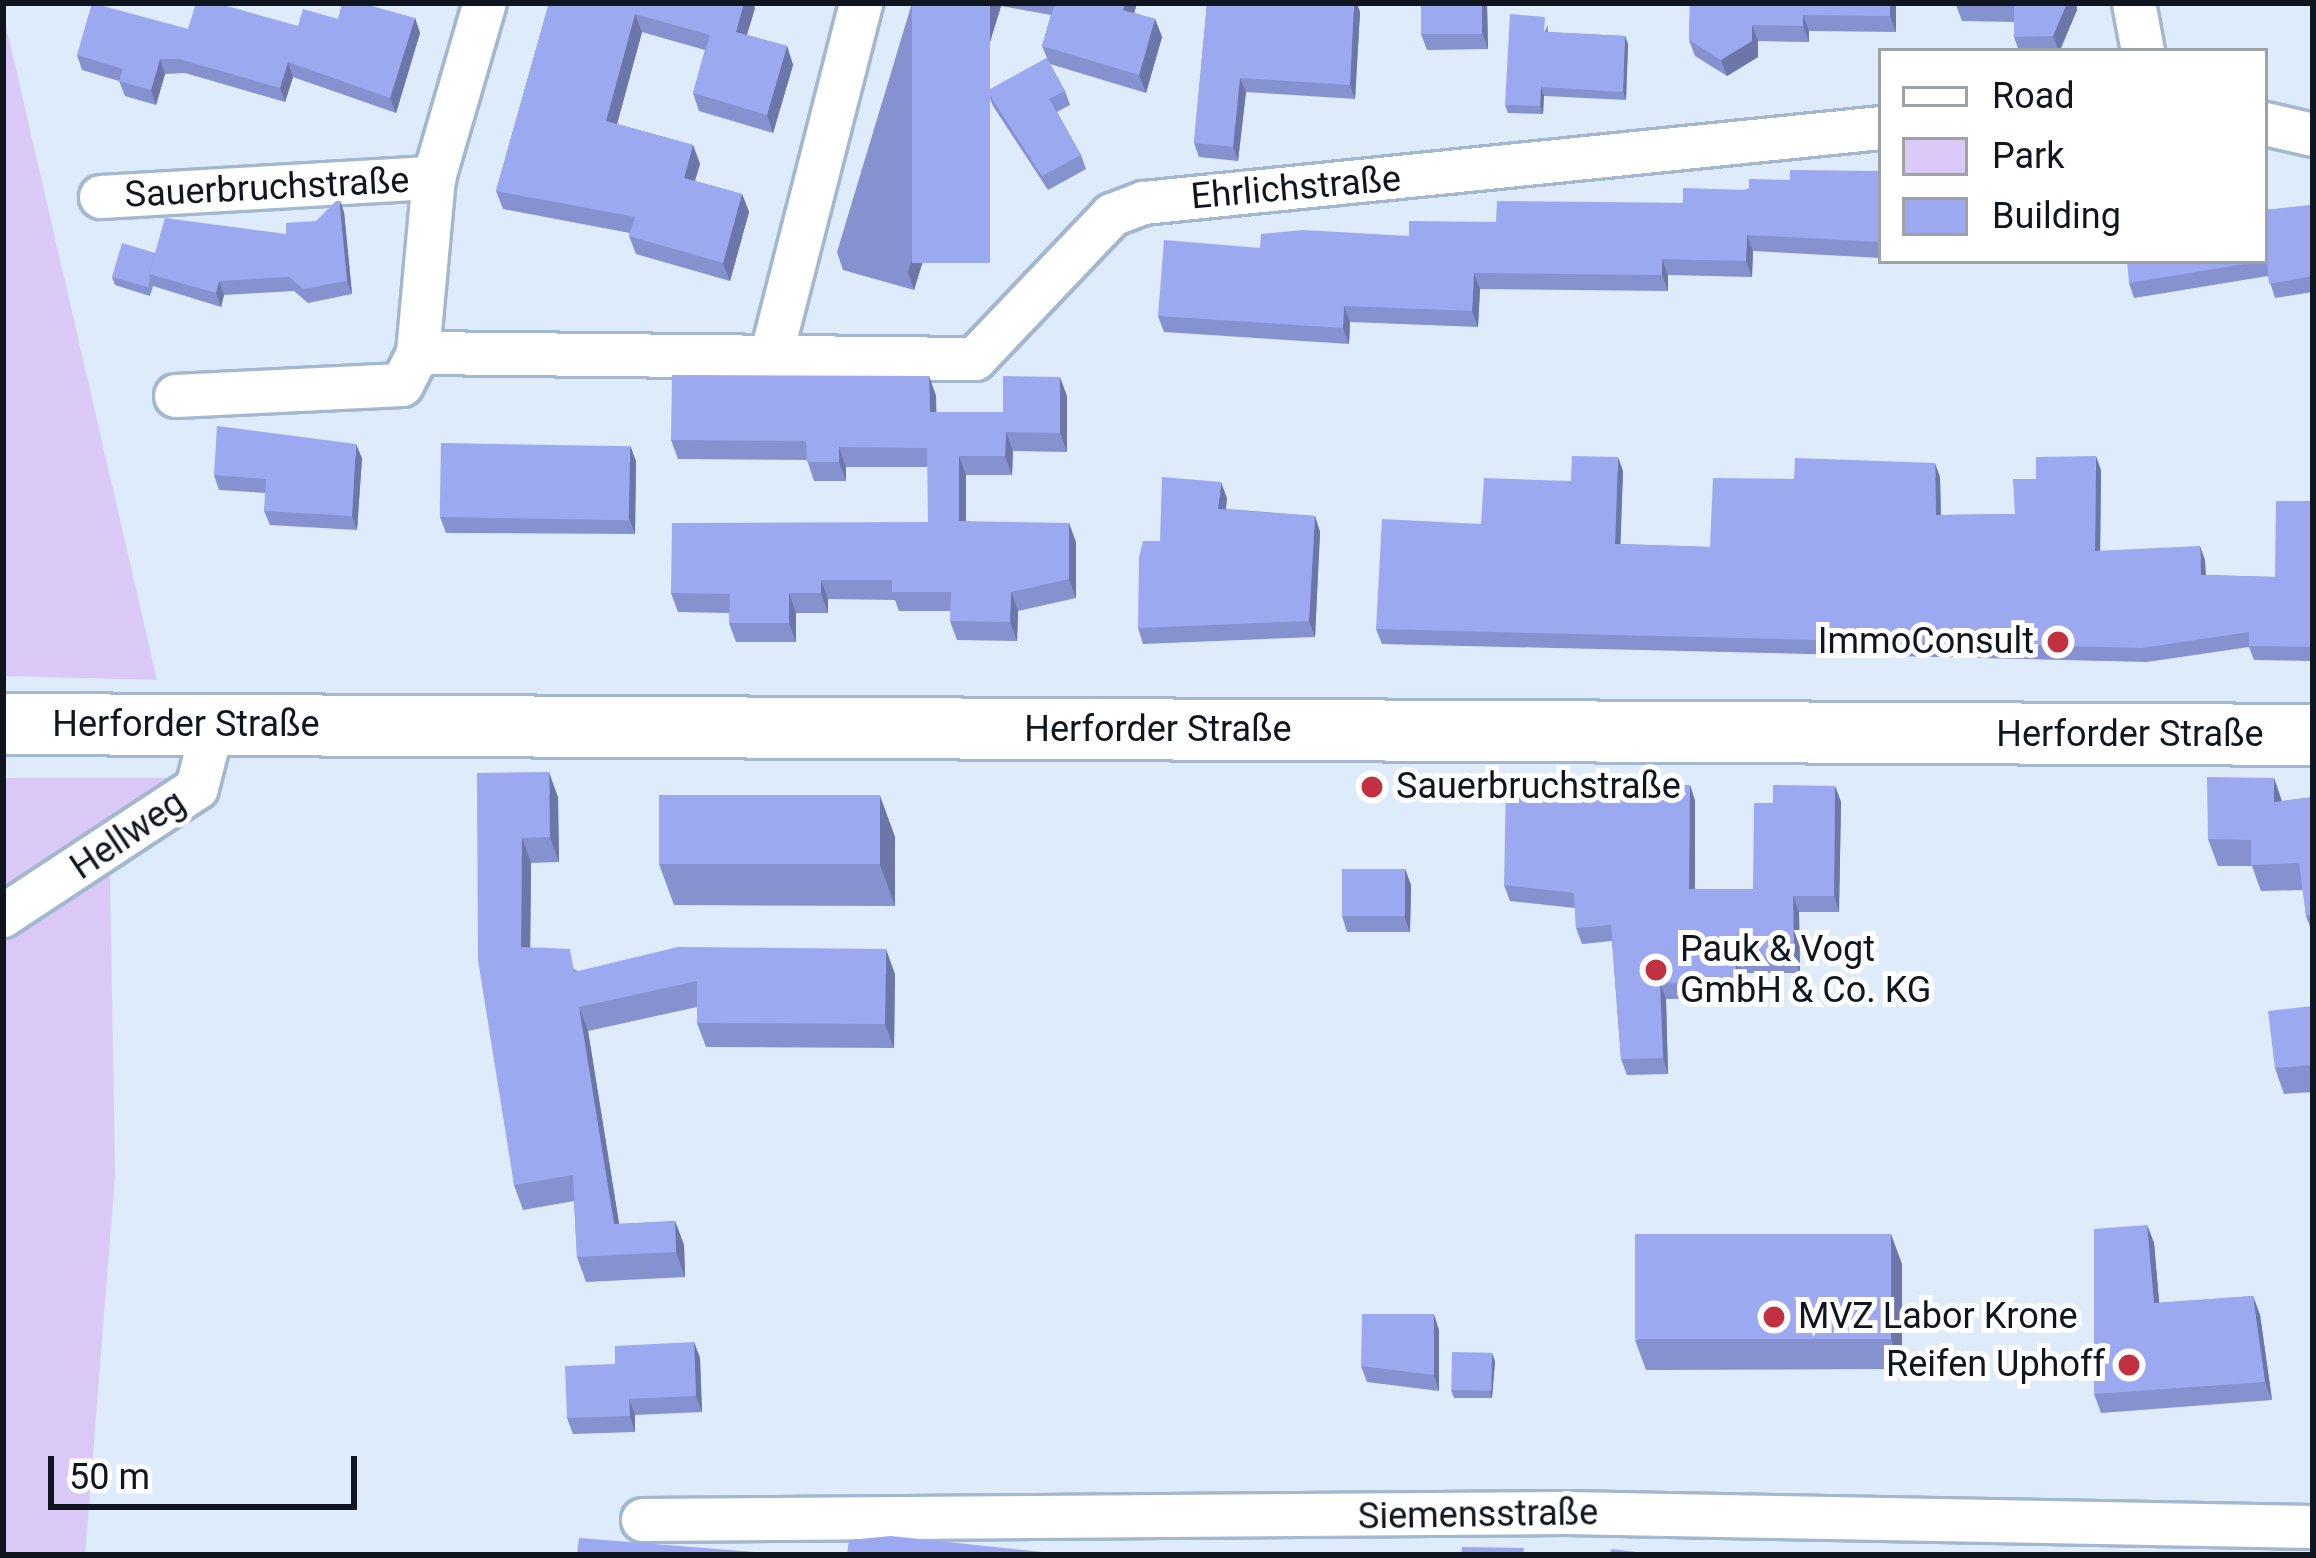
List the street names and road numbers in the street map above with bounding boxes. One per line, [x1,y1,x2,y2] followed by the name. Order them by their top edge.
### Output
[1189,157,1403,219] street label: Ehrlichstraße
[124,159,410,217] street label: Sauerbruchstraße
[52,703,320,747] street label: Herforder Straße
[1024,708,1292,752] street label: Herforder Straße
[1996,713,2264,757] street label: Herforder Straße
[63,781,193,889] street label: Hellweg
[1358,1491,1598,1539] street label: Siemensstraße

